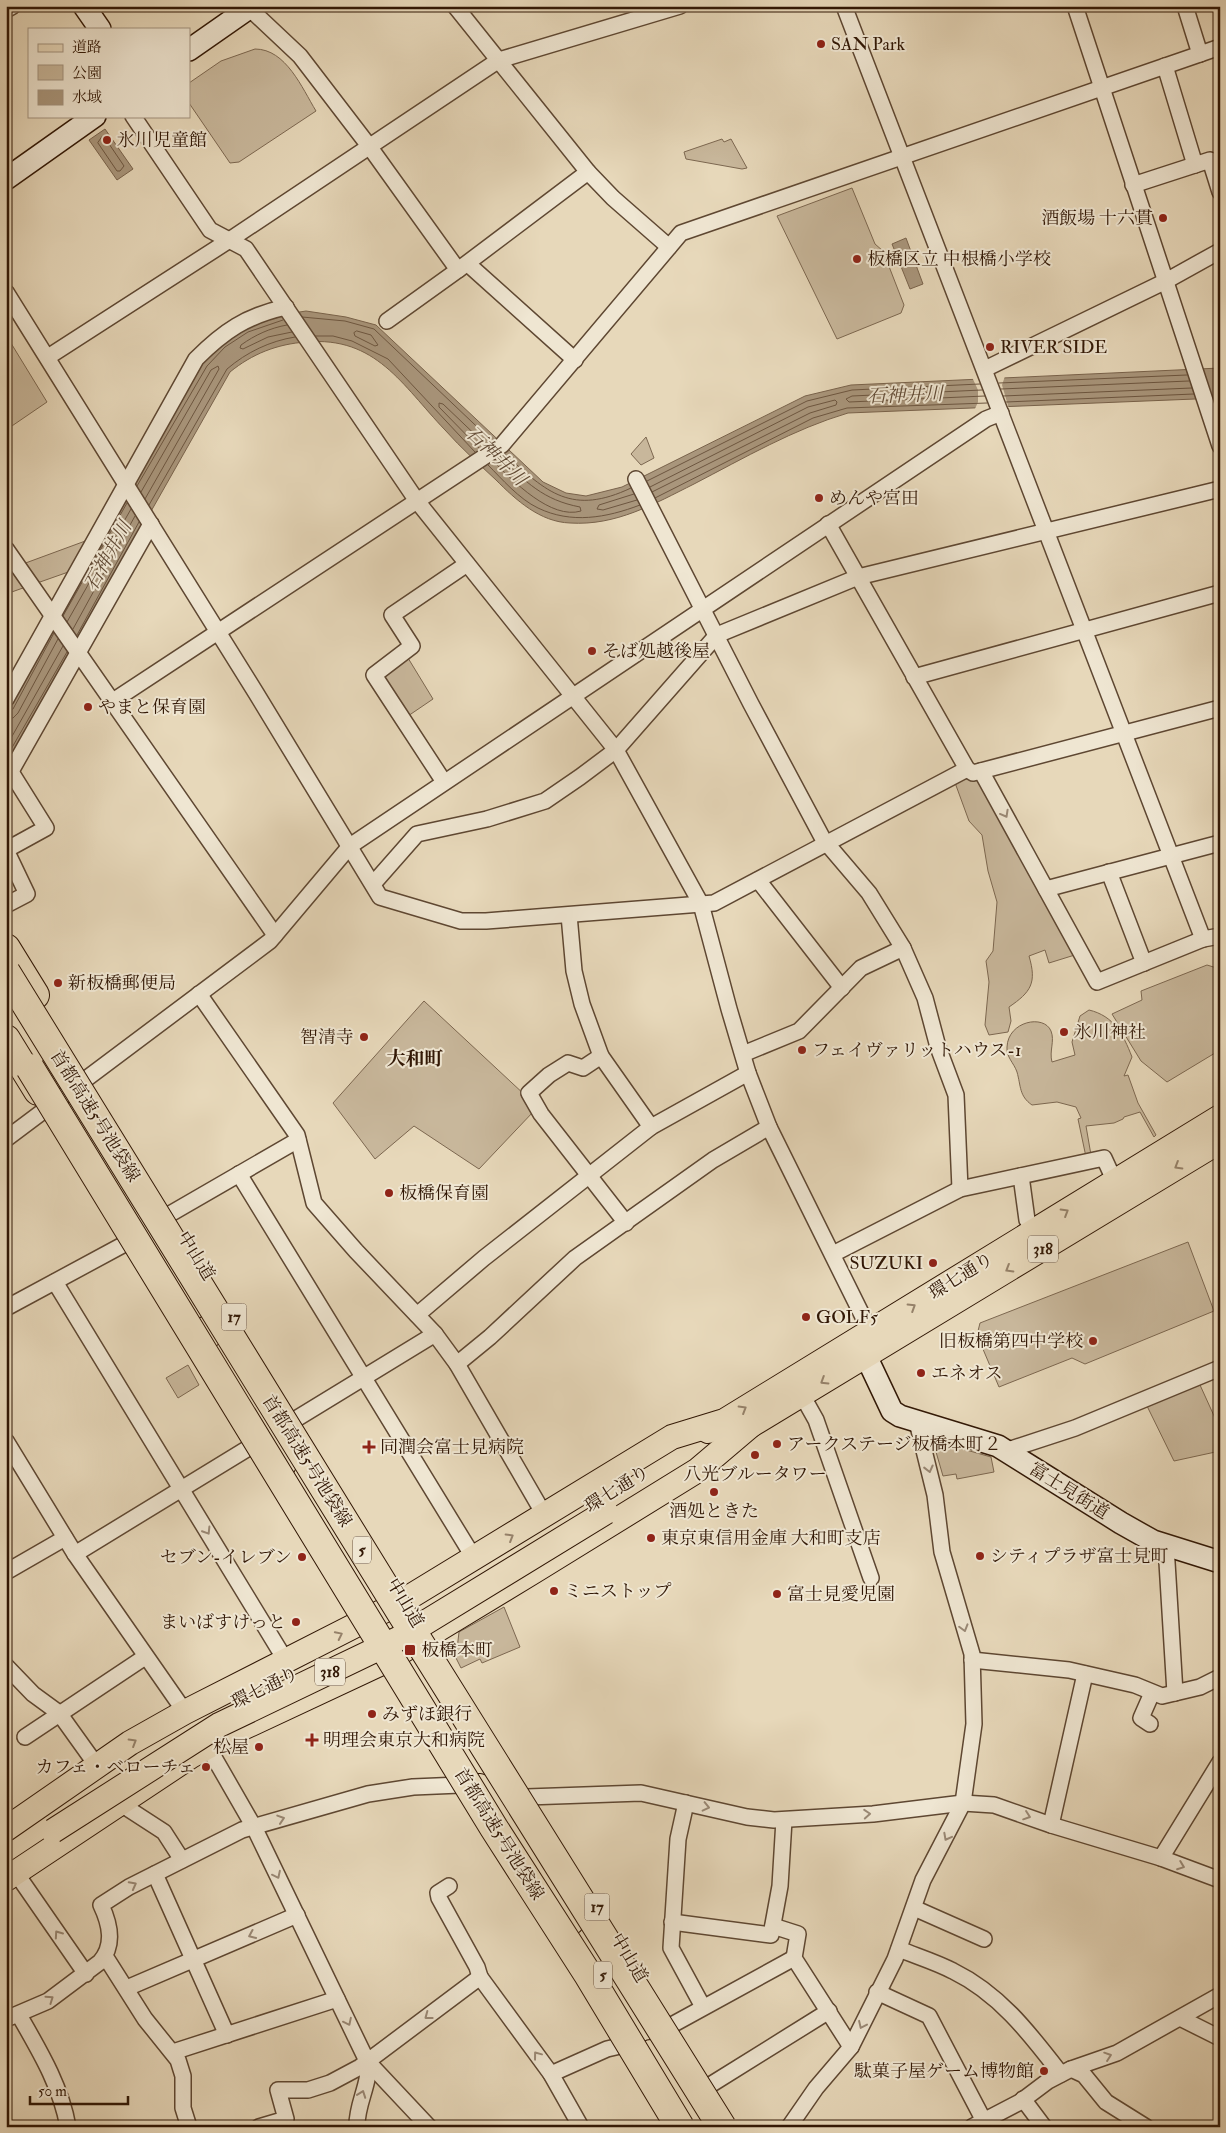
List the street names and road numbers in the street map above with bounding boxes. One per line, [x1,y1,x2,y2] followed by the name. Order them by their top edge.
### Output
[45,1045,145,1187] street label: 首都高速5号池袋線
[172,1227,220,1285] street label: 中山道
[1028,1236,1058,1262] road number: 318
[924,1247,998,1305] street label: 環七通り
[222,1304,246,1330] road number: 17
[257,1390,357,1532] street label: 首都高速5号池袋線
[1025,1457,1113,1525] street label: 富士見街道
[580,1460,654,1518] street label: 環七通り
[353,1536,371,1564] road number: 5
[381,1574,429,1632] street label: 中山道
[315,1658,345,1685] road number: 318
[228,1662,302,1714] street label: 環七通り
[449,1763,549,1905] street label: 首都高速5号池袋線
[584,1894,610,1920] road number: 17
[605,1929,653,1987] street label: 中山道
[594,1962,612,1988] road number: 5

